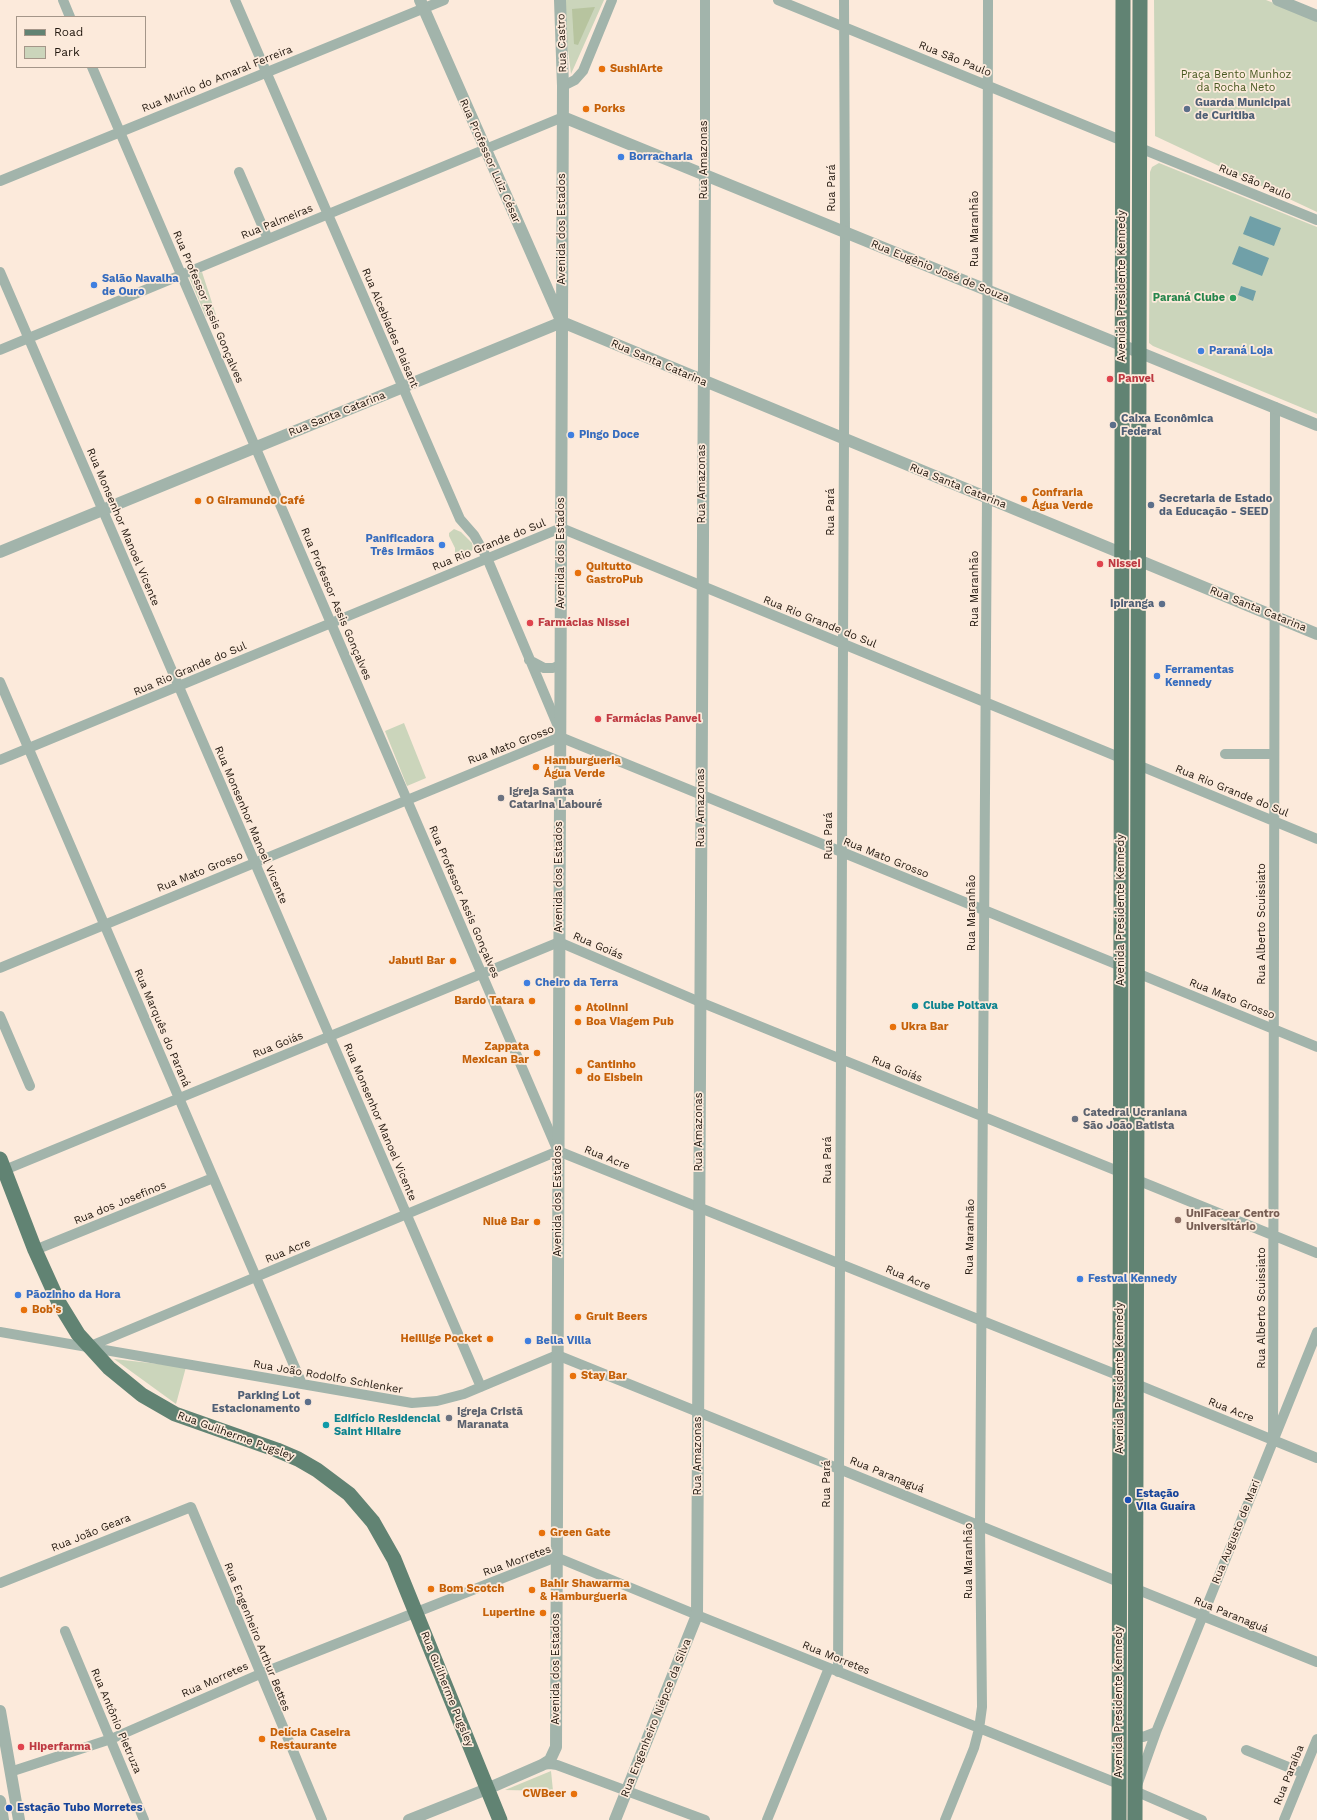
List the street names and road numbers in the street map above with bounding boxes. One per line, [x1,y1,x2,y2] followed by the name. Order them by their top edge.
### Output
[554,13,570,73] street label: Rua Castro
[917,38,993,80] street label: Rua São Paulo
[140,43,294,115] street label: Rua Murilo do Amaral Ferreira
[457,97,523,225] street label: Rua Professor Luiz César
[697,120,711,200] street label: Rua Amazonas
[1217,161,1293,203] street label: Rua São Paulo
[825,164,839,212] street label: Rua Pará
[555,173,569,285] street label: Avenida dos Estados
[968,191,982,267] street label: Rua Maranhão
[239,202,315,242] street label: Rua Palmeiras
[1115,210,1129,362] street label: Avenida Presidente Kennedy
[170,229,246,385] street label: Rua Professor Assis Gonçalves
[869,237,1011,305] street label: Rua Eugênio José de Souza
[359,266,421,390] street label: Rua Alcebíades Plaisant
[609,337,709,389] street label: Rua Santa Catarina
[287,389,387,439] street label: Rua Santa Catarina
[695,444,709,524] street label: Rua Amazonas
[84,446,162,608] street label: Rua Monsenhor Manoel Vicente
[908,461,1008,511] street label: Rua Santa Catarina
[824,488,838,536] street label: Rua Pará
[554,497,568,609] street label: Avenida dos Estados
[430,516,548,574] street label: Rua Rio Grande do Sul
[298,526,374,682] street label: Rua Professor Assis Gonçalves
[968,551,982,627] street label: Rua Maranhão
[1208,584,1308,634] street label: Rua Santa Catarina
[761,593,879,651] street label: Rua Rio Grande do Sul
[132,639,248,699] street label: Rua Rio Grande do Sul
[466,722,556,768] street label: Rua Mato Grosso
[212,744,290,906] street label: Rua Monsenhor Manoel Vicente
[1173,762,1291,820] street label: Rua Rio Grande do Sul
[694,768,708,848] street label: Rua Amazonas
[822,812,836,860] street label: Rua Pará
[552,821,566,933] street label: Avenida dos Estados
[426,824,502,980] street label: Rua Professor Assis Gonçalves
[1114,834,1128,986] street label: Avenida Presidente Kennedy
[841,835,931,881] street label: Rua Mato Grosso
[155,849,245,895] street label: Rua Mato Grosso
[1255,863,1269,985] street label: Rua Alberto Scuissiato
[965,875,979,951] street label: Rua Maranhão
[571,929,625,963] street label: Rua Goiás
[131,967,193,1089] street label: Rua Marquês do Paraná
[1187,976,1277,1022] street label: Rua Mato Grosso
[251,1029,305,1061] street label: Rua Goiás
[341,1041,419,1203] street label: Rua Monsenhor Manoel Vicente
[870,1053,924,1085] street label: Rua Goiás
[692,1092,706,1172] street label: Rua Amazonas
[821,1136,835,1184] street label: Rua Pará
[582,1143,632,1173] street label: Rua Acre
[551,1145,565,1257] street label: Avenida dos Estados
[72,1178,168,1228] street label: Rua dos Josefinos
[963,1199,977,1275] street label: Rua Maranhão
[263,1236,313,1266] street label: Rua Acre
[1255,1247,1269,1369] street label: Rua Alberto Scuissiato
[883,1263,933,1293] street label: Rua Acre
[1113,1302,1127,1454] street label: Avenida Presidente Kennedy
[252,1357,404,1397] street label: Rua João Rodolfo Schlenker
[1206,1395,1256,1425] street label: Rua Acre
[176,1409,296,1463] street label: Rua Guilherme Pugsley
[691,1416,705,1496] street label: Rua Amazonas
[848,1454,926,1496] street label: Rua Paranaguá
[820,1460,834,1508] street label: Rua Pará
[1209,1478,1263,1586] street label: Rua Augusto de Mari
[49,1511,133,1555] street label: Rua João Geara
[962,1523,976,1599] street label: Rua Maranhão
[481,1543,553,1579] street label: Rua Morretes
[221,1561,293,1713] street label: Rua Engenheiro Arthur Bettes
[1192,1594,1270,1636] street label: Rua Paranaguá
[549,1613,563,1725] street label: Avenida dos Estados
[1112,1626,1126,1778] street label: Avenida Presidente Kennedy
[418,1629,476,1749] street label: Rua Guilherme Pugsley
[618,1637,694,1799] street label: Rua Engenheiro Niépce da Silva
[800,1638,872,1678] street label: Rua Morretes
[180,1659,250,1701] street label: Rua Morretes
[88,1666,144,1776] street label: Rua Antônio Pietruza
[1271,1743,1307,1807] street label: Rua Paraíba

